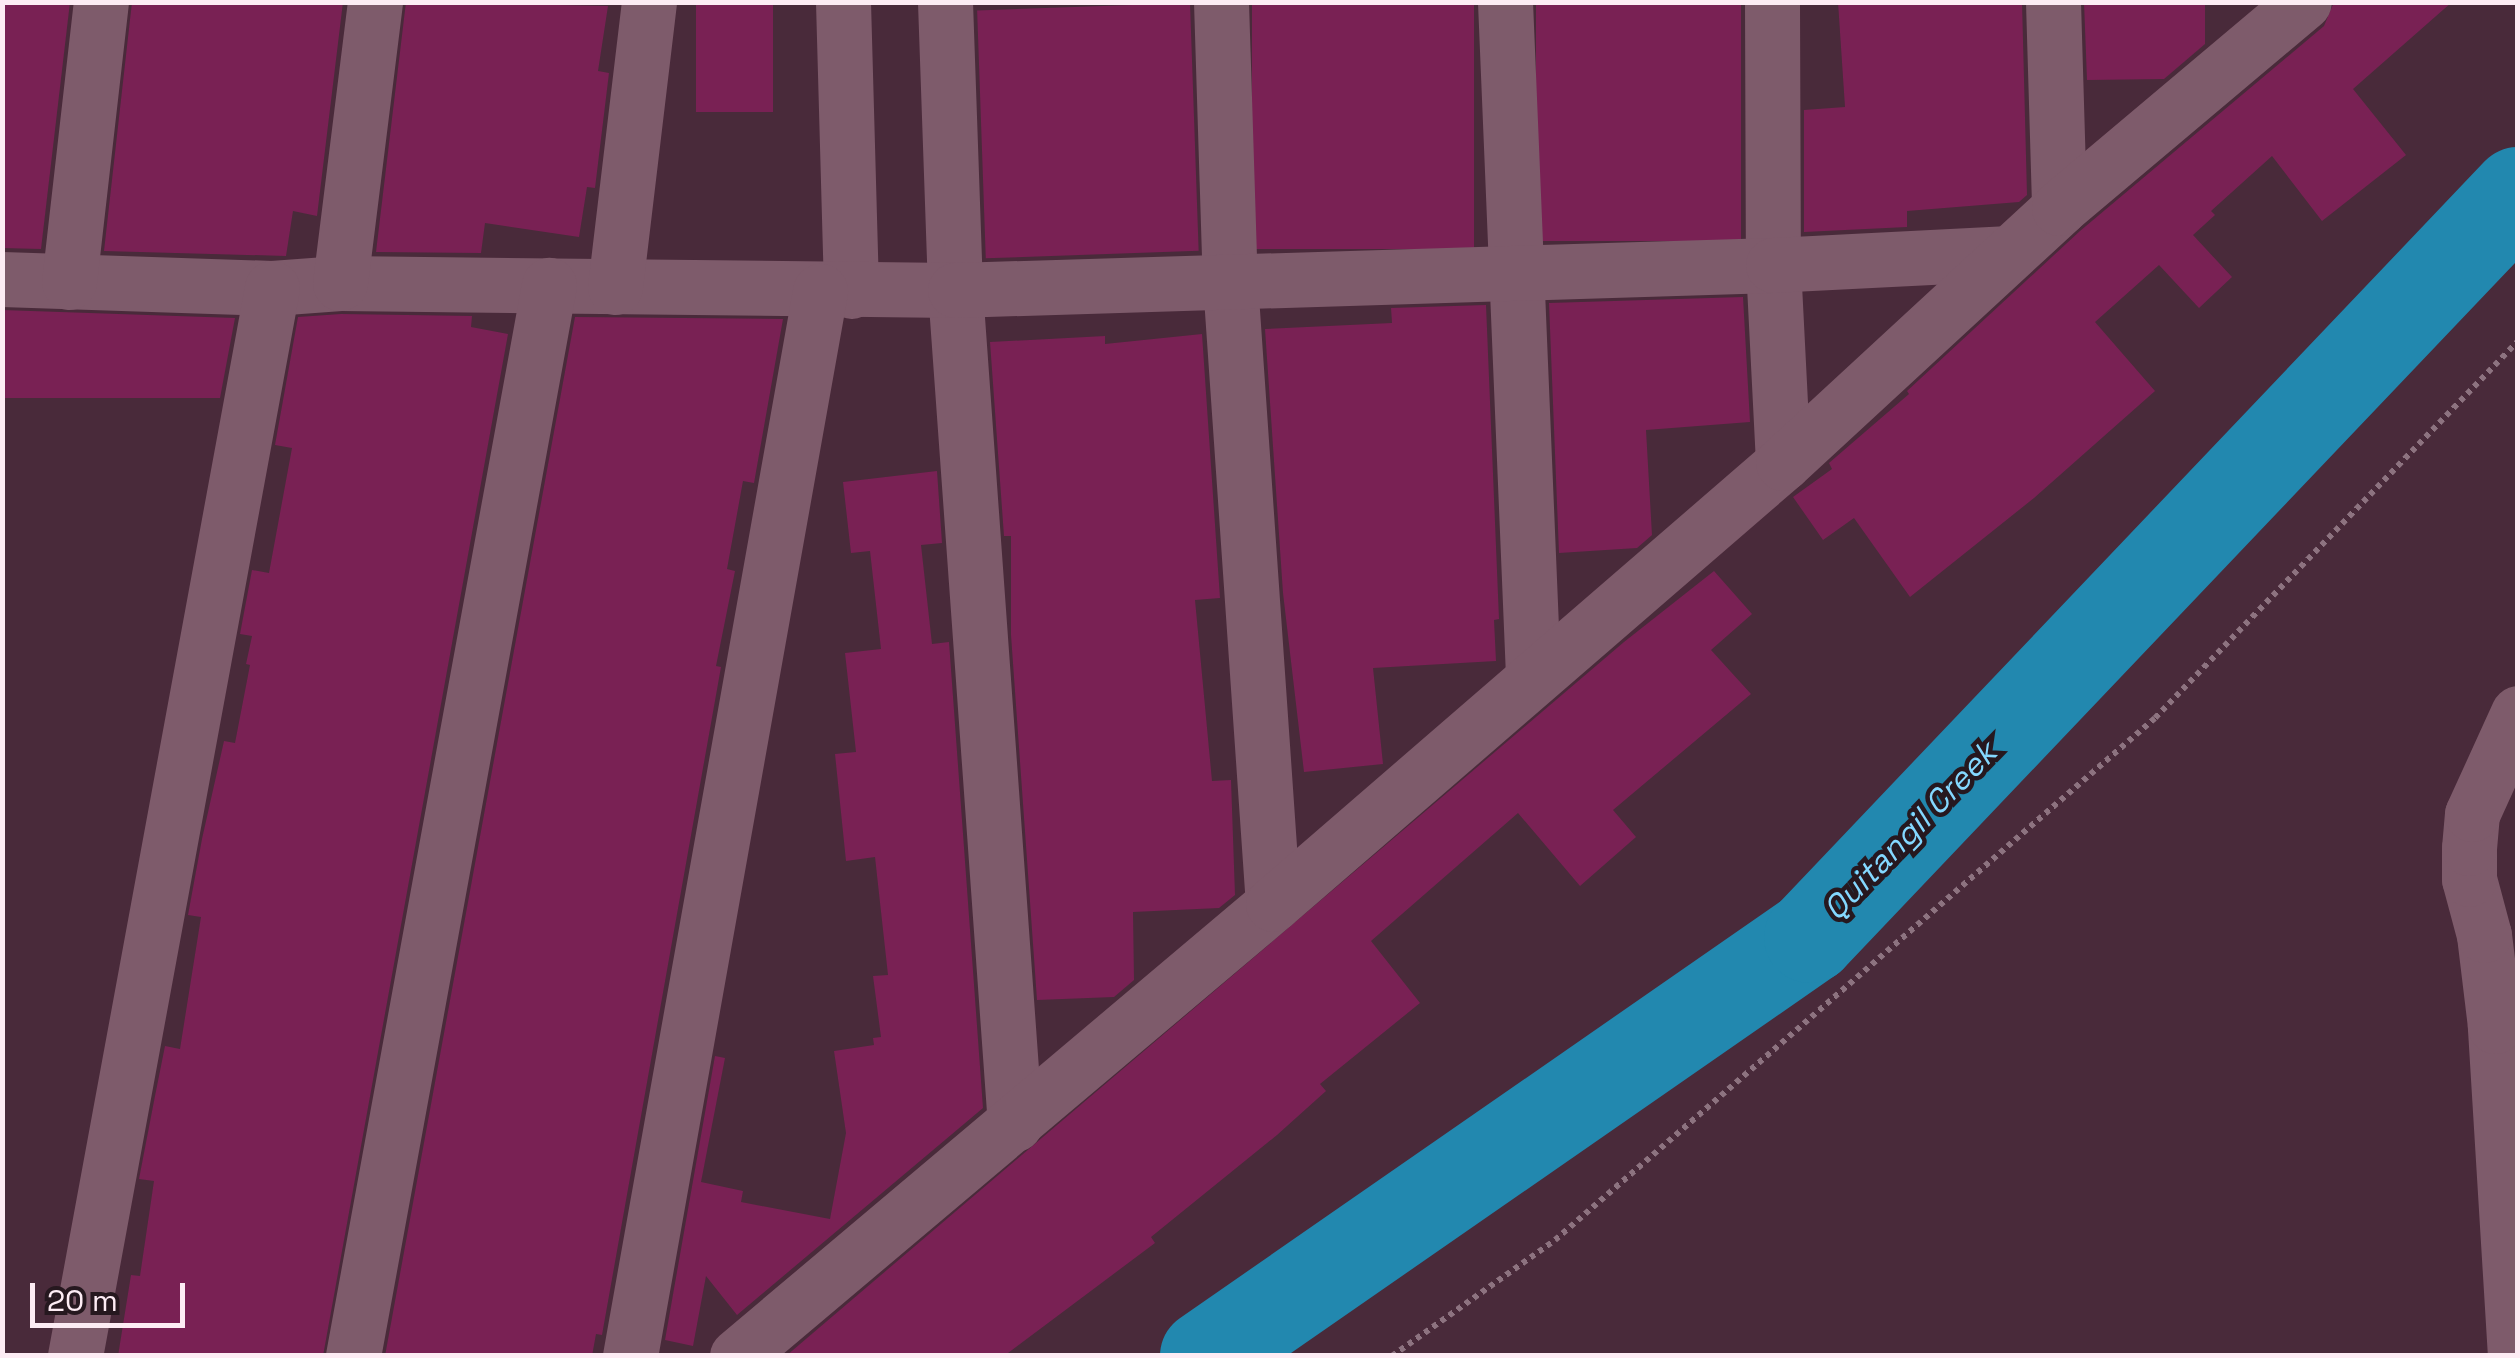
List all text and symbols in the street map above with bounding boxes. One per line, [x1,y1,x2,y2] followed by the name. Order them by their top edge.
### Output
[1815,734,2005,928] water label: Quitangil Creek
[35,1263,190,1325] scale bar
[47,1281,118,1320] text: 20 m

